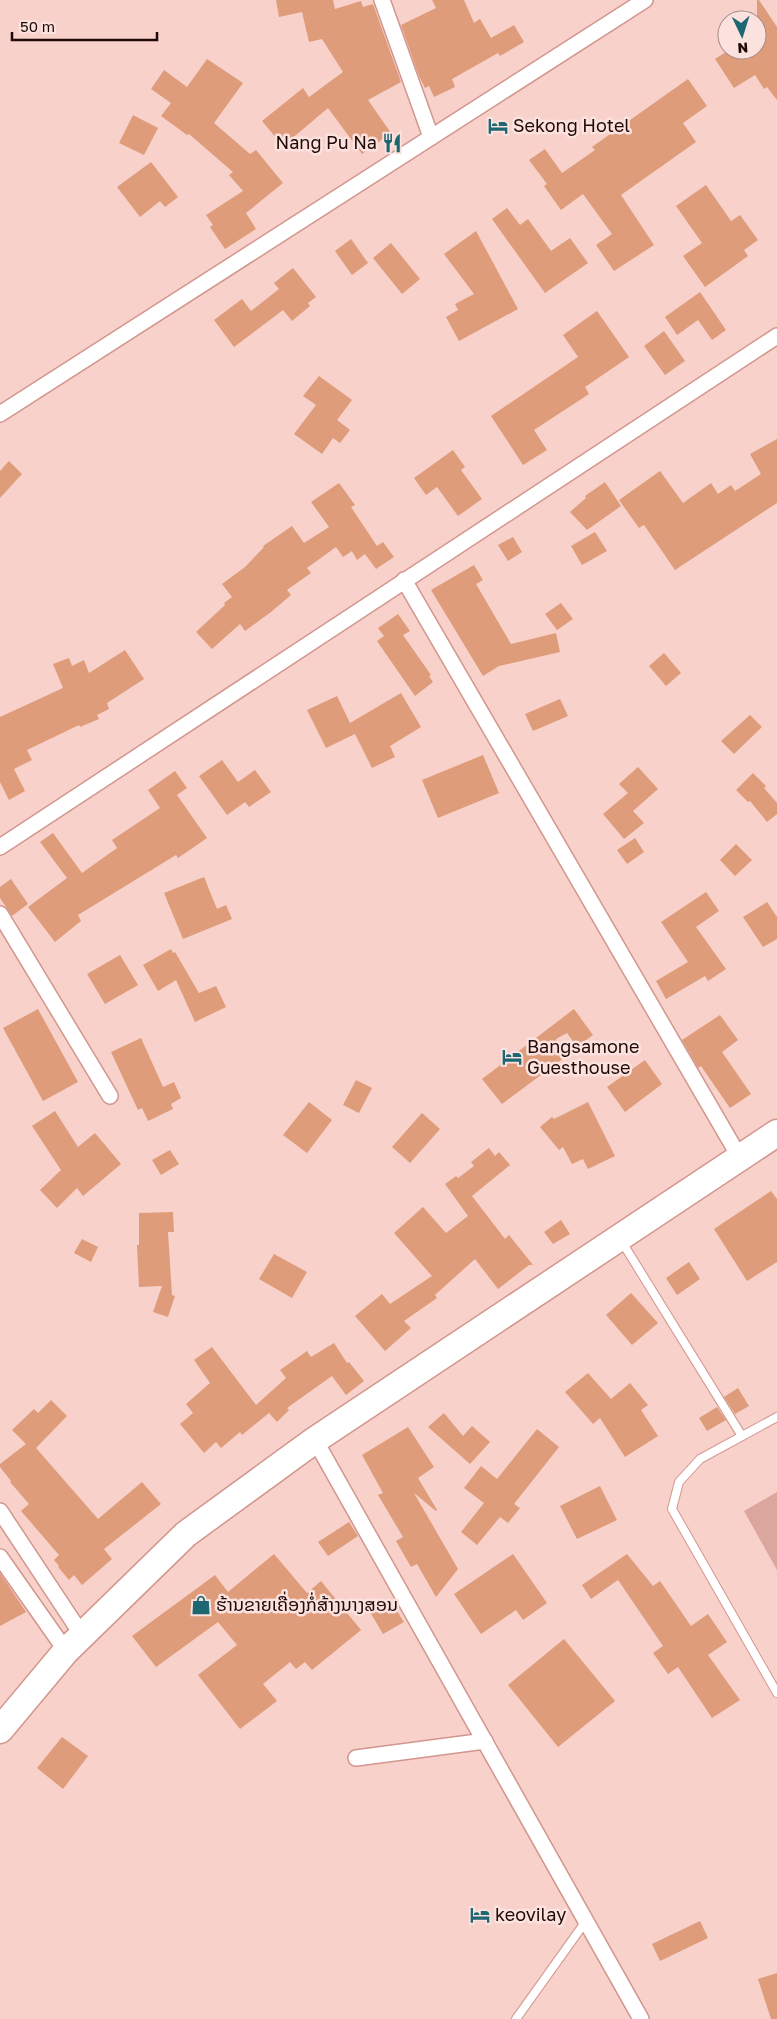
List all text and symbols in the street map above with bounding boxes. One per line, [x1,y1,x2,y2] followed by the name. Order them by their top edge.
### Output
[12,10,158,42] scale bar
[717,10,767,60] north arrow
[20,17,55,35] text: 50 m
[737,40,749,57] text: N
[513,114,630,136] place label: Sekong Hotel
[487,115,509,137] hotel icon: Sekong Hotel
[275,131,377,153] place label: Nang Pu Na
[381,132,403,154] restaurant icon: Nang Pu Na
[527,1035,639,1078] place label: Bangsamone Guesthouse
[501,1046,523,1068] hotel icon: Bangsamone Guesthouse
[216,1591,398,1615] place label: ຮ້ານຂາຍເຄື່ອງກໍ່ສ້າງນາງສອນ
[190,1594,212,1616] shop icon: ຮ້ານຂາຍເຄື່ອງກໍ່ສ້າງນາງສອນ
[495,1903,566,1925] place label: keovilay
[469,1904,491,1926] hotel icon: keovilay

